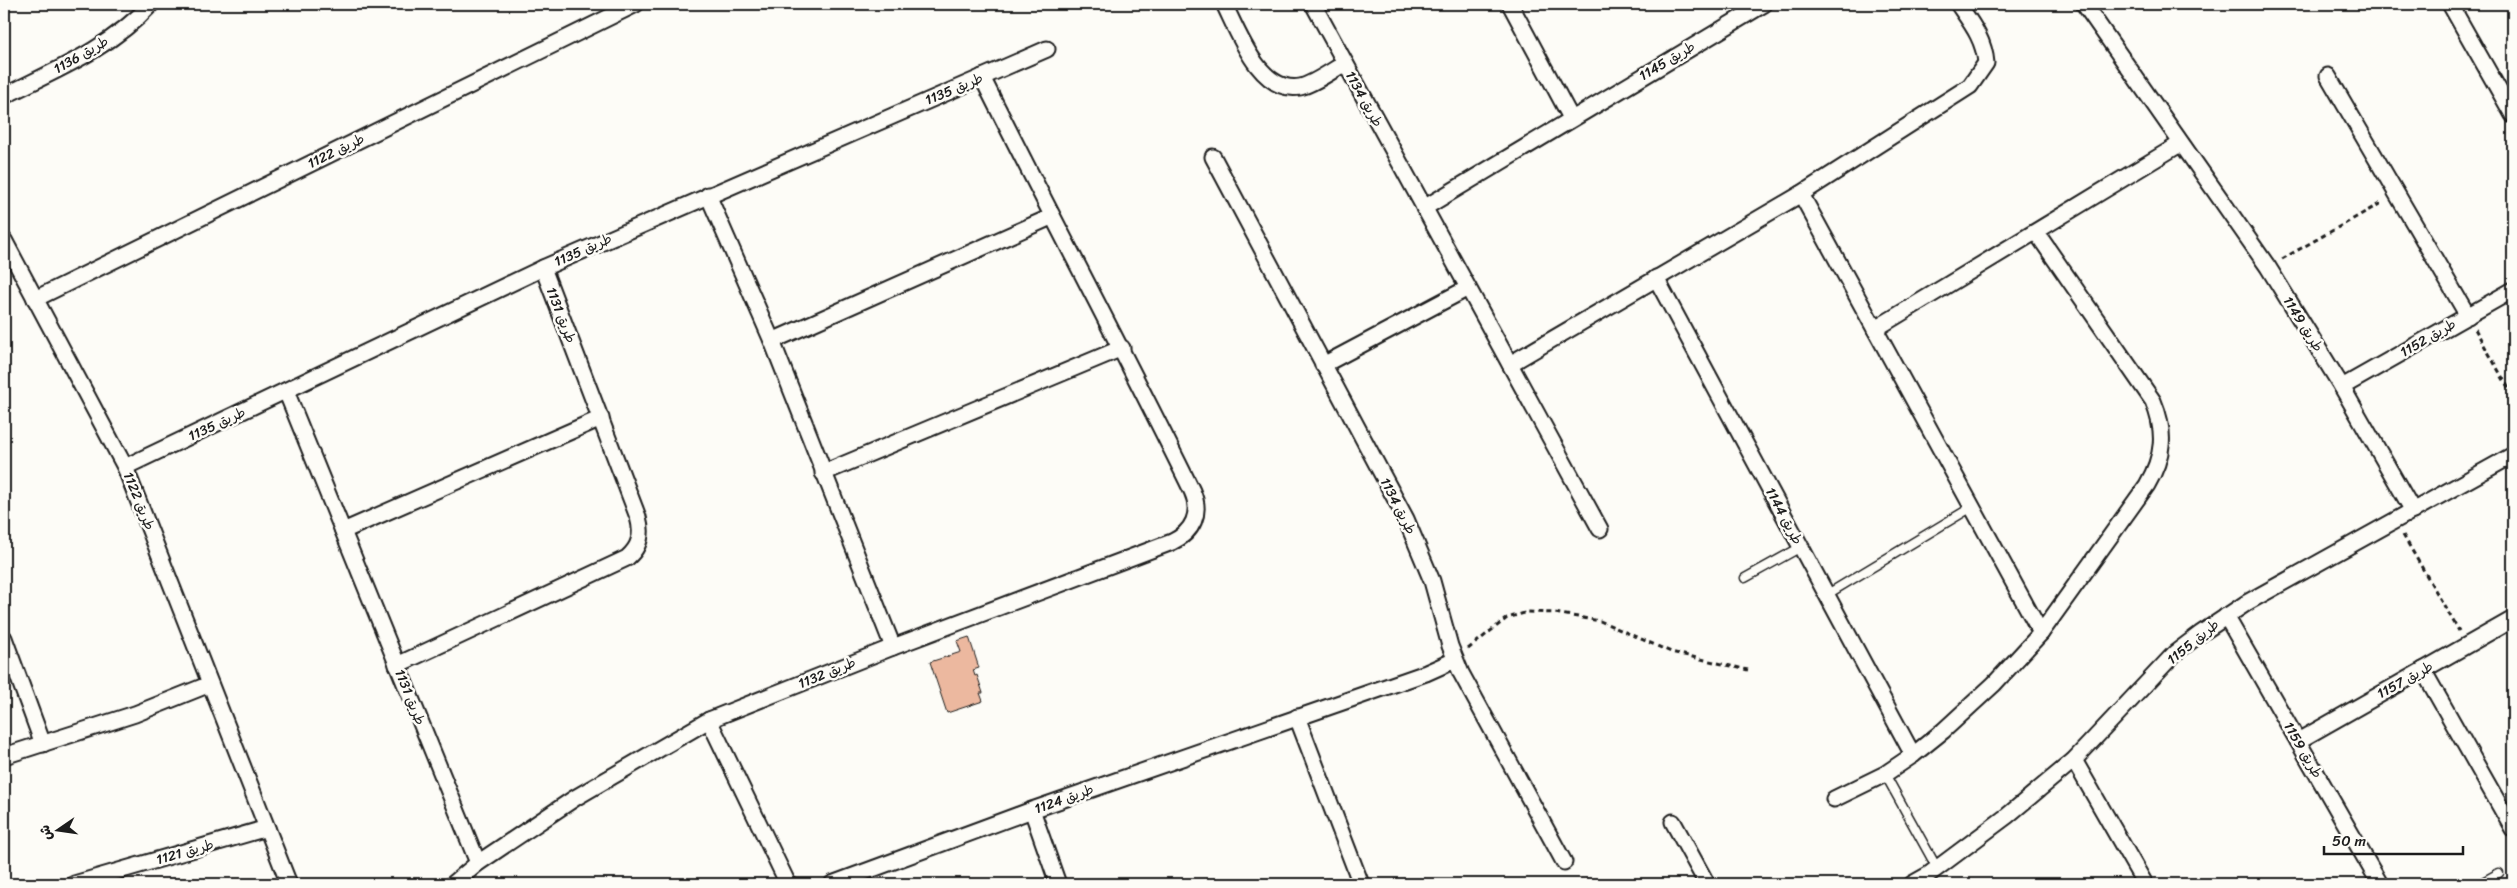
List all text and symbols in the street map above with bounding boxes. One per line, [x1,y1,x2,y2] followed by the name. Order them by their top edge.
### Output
[48,29,114,81] street label: طريق 1136
[1634,34,1700,88] street label: طريق 1145
[921,66,987,112] street label: طريق 1135
[1338,66,1390,132] street label: طريق 1134
[303,126,369,176] street label: طريق 1122
[550,226,616,274] street label: طريق 1135
[539,283,583,347] street label: طريق 1131
[2276,291,2330,357] street label: طريق 1149
[2395,312,2461,364] street label: طريق 1152
[184,400,250,448] street label: طريق 1135
[116,468,162,534] street label: طريق 1122
[1373,473,1423,539] street label: طريق 1134
[1758,483,1810,549] street label: طريق 1144
[2161,613,2225,671] street label: طريق 1155
[794,650,860,696] street label: طريق 1132
[2372,654,2438,706] street label: طريق 1157
[387,665,433,729] street label: طريق 1131
[2277,717,2329,783] street label: طريق 1159
[1031,777,1097,821] street label: طريق 1124
[32,806,82,856] north arrow
[32,822,60,843] text: ش
[2324,823,2463,855] scale bar
[2332,828,2367,854] text: 50 m
[153,832,217,872] street label: طريق 1121

